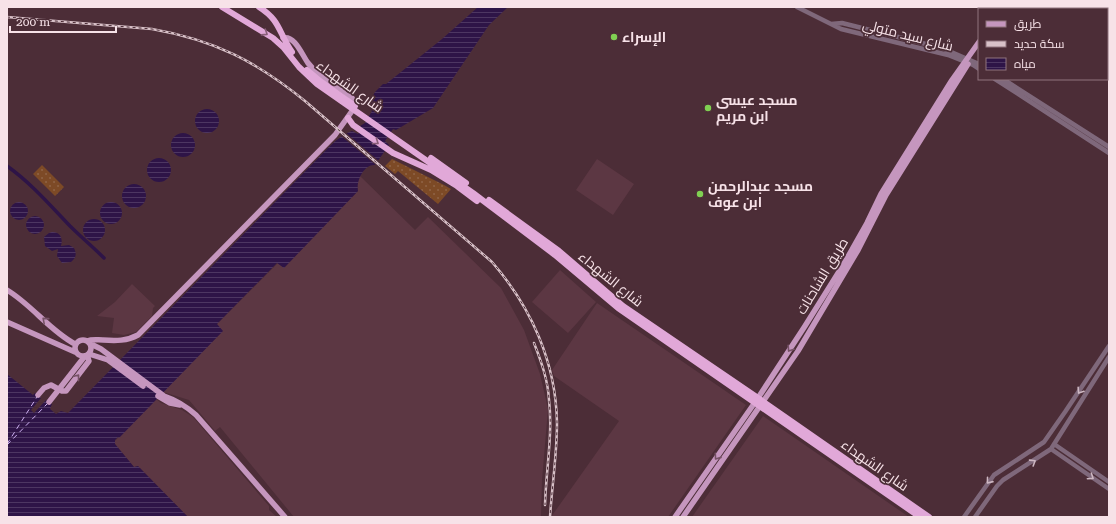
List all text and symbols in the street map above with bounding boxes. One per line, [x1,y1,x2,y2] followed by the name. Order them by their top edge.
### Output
[10,8,116,34] scale bar
[978,8,1108,80] legend
[16,15,50,29] text: 200 m
[860,16,955,58] street label: شارع سيد متولي
[1014,17,1042,31] text: طريق
[261,28,268,35] one-way arrow
[622,29,666,47] place label: الإسراء
[609,32,619,42] marker: الإسراء
[1014,37,1065,51] text: سكة حديد
[313,56,386,116] street label: شارع الشهداء
[1014,57,1036,71] text: مياه
[716,92,798,126] place label: مسجد عيسى ابن مريم
[703,103,713,113] marker: مسجد عيسى ابن مريم
[372,137,379,145] one-way arrow
[708,178,813,211] place label: مسجد عبدالرحمن ابن عوف
[695,189,705,199] marker: مسجد عبدالرحمن ابن عوف
[793,235,852,318] street label: طريق الشاحنات
[575,248,647,311] street label: شارع الشهداء
[42,318,49,325] one-way arrow
[787,345,795,352] one-way arrow
[72,375,79,382] one-way arrow
[1078,386,1085,393] one-way arrow
[838,436,912,495] street label: شارع الشهداء
[715,452,722,459] one-way arrow
[1029,459,1036,467] one-way arrow
[1087,472,1094,479] one-way arrow
[987,476,994,483] one-way arrow

